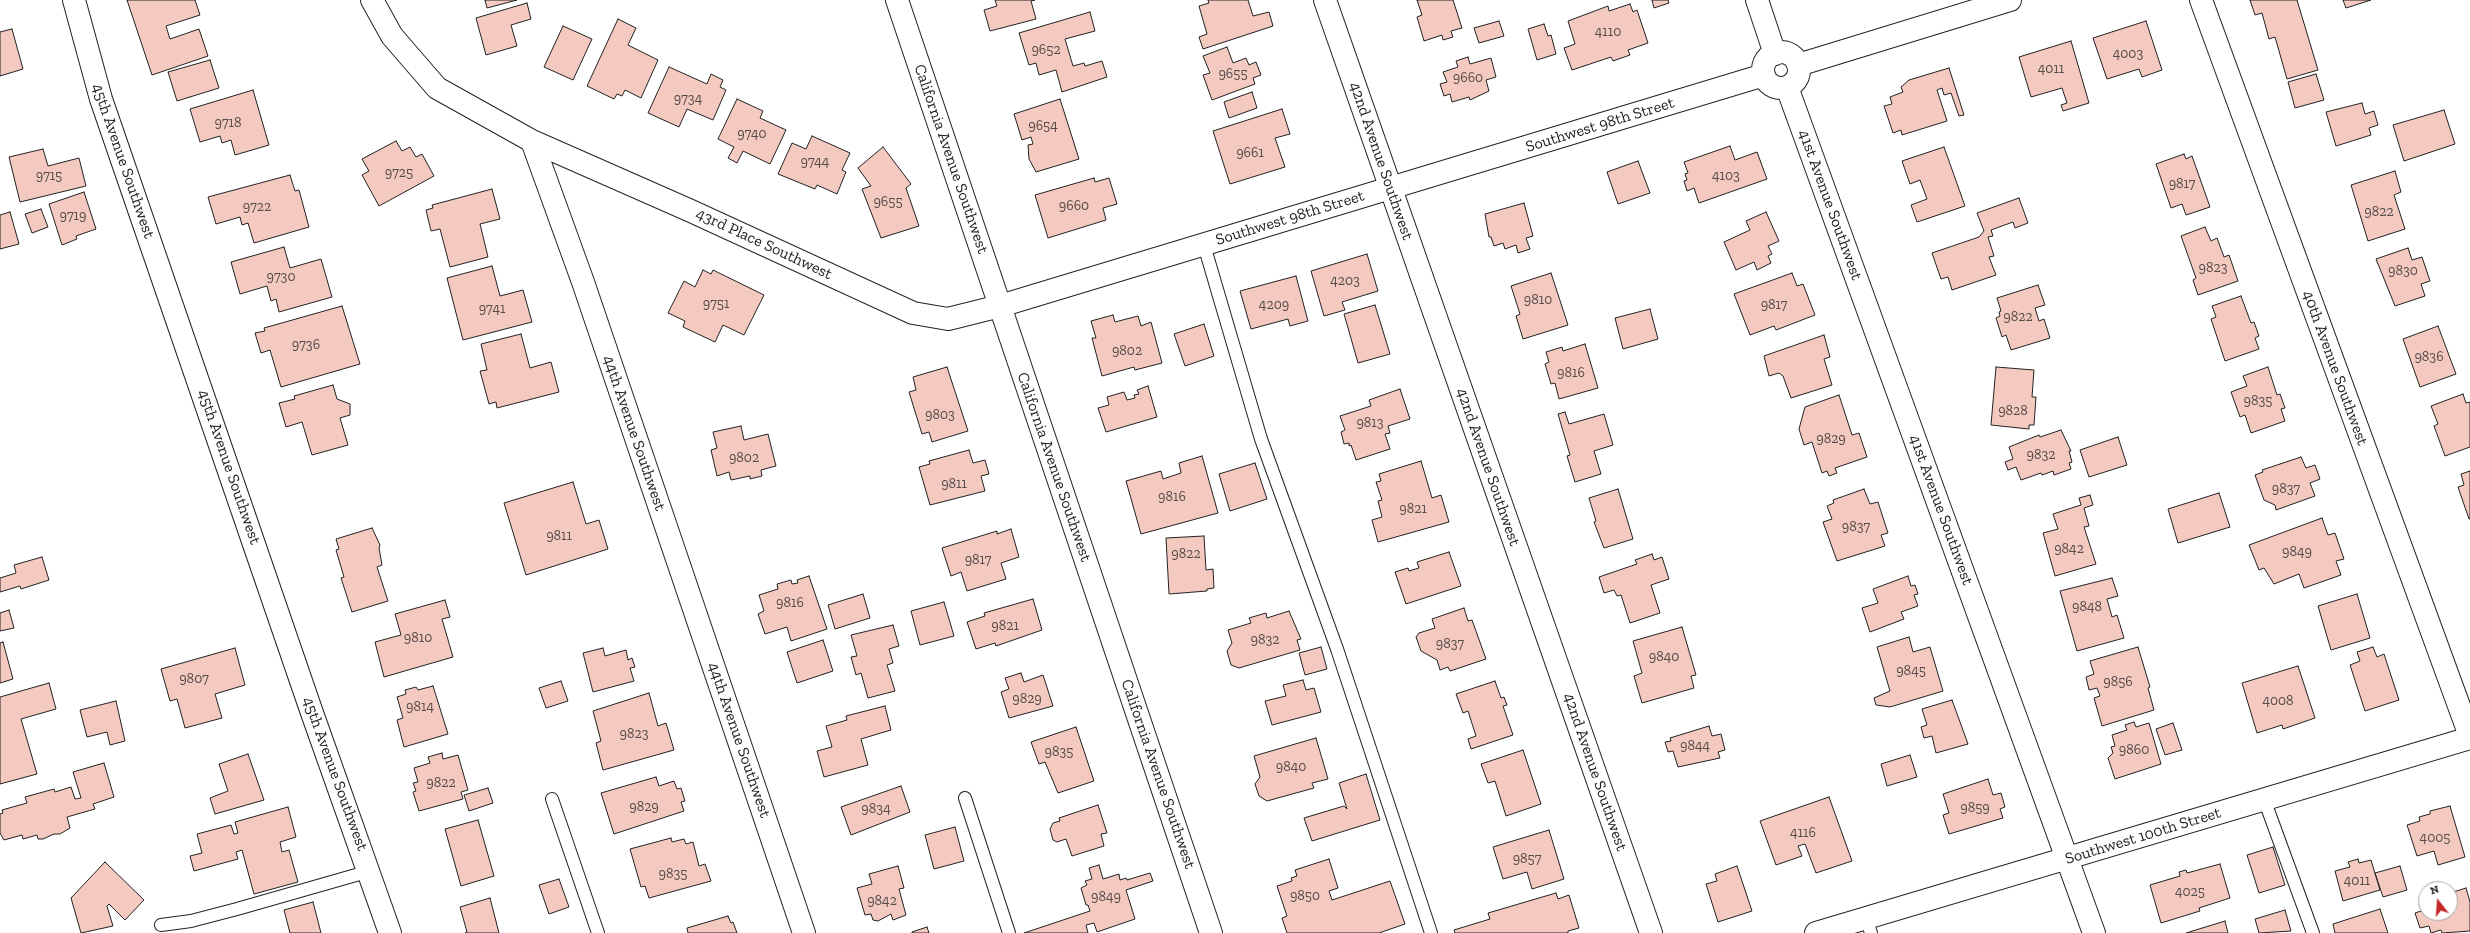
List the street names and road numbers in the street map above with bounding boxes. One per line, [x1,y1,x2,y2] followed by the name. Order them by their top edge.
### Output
[910,62,992,256] street label: California Avenue Southwest
[1345,80,1417,242] street label: 42nd Avenue Southwest
[87,81,159,241] street label: 45th Avenue Southwest
[1523,93,1677,157] street label: Southwest 98th Street
[1794,127,1866,283] street label: 41st Avenue Southwest
[1213,186,1367,250] street label: Southwest 98th Street
[693,204,835,284] street label: 43rd Place Southwest
[2298,288,2372,448] street label: 40th Avenue Southwest
[598,353,670,513] street label: 44th Avenue Southwest
[1013,370,1095,564] street label: California Avenue Southwest
[1452,386,1524,548] street label: 42nd Avenue Southwest
[193,387,265,547] street label: 45th Avenue Southwest
[1905,432,1977,588] street label: 41st Avenue Southwest
[703,660,775,820] street label: 44th Avenue Southwest
[1117,677,1199,871] street label: California Avenue Southwest
[1559,691,1631,853] street label: 42nd Avenue Southwest
[298,694,372,854] street label: 45th Avenue Southwest
[2063,803,2223,869] street label: Southwest 100th Street

